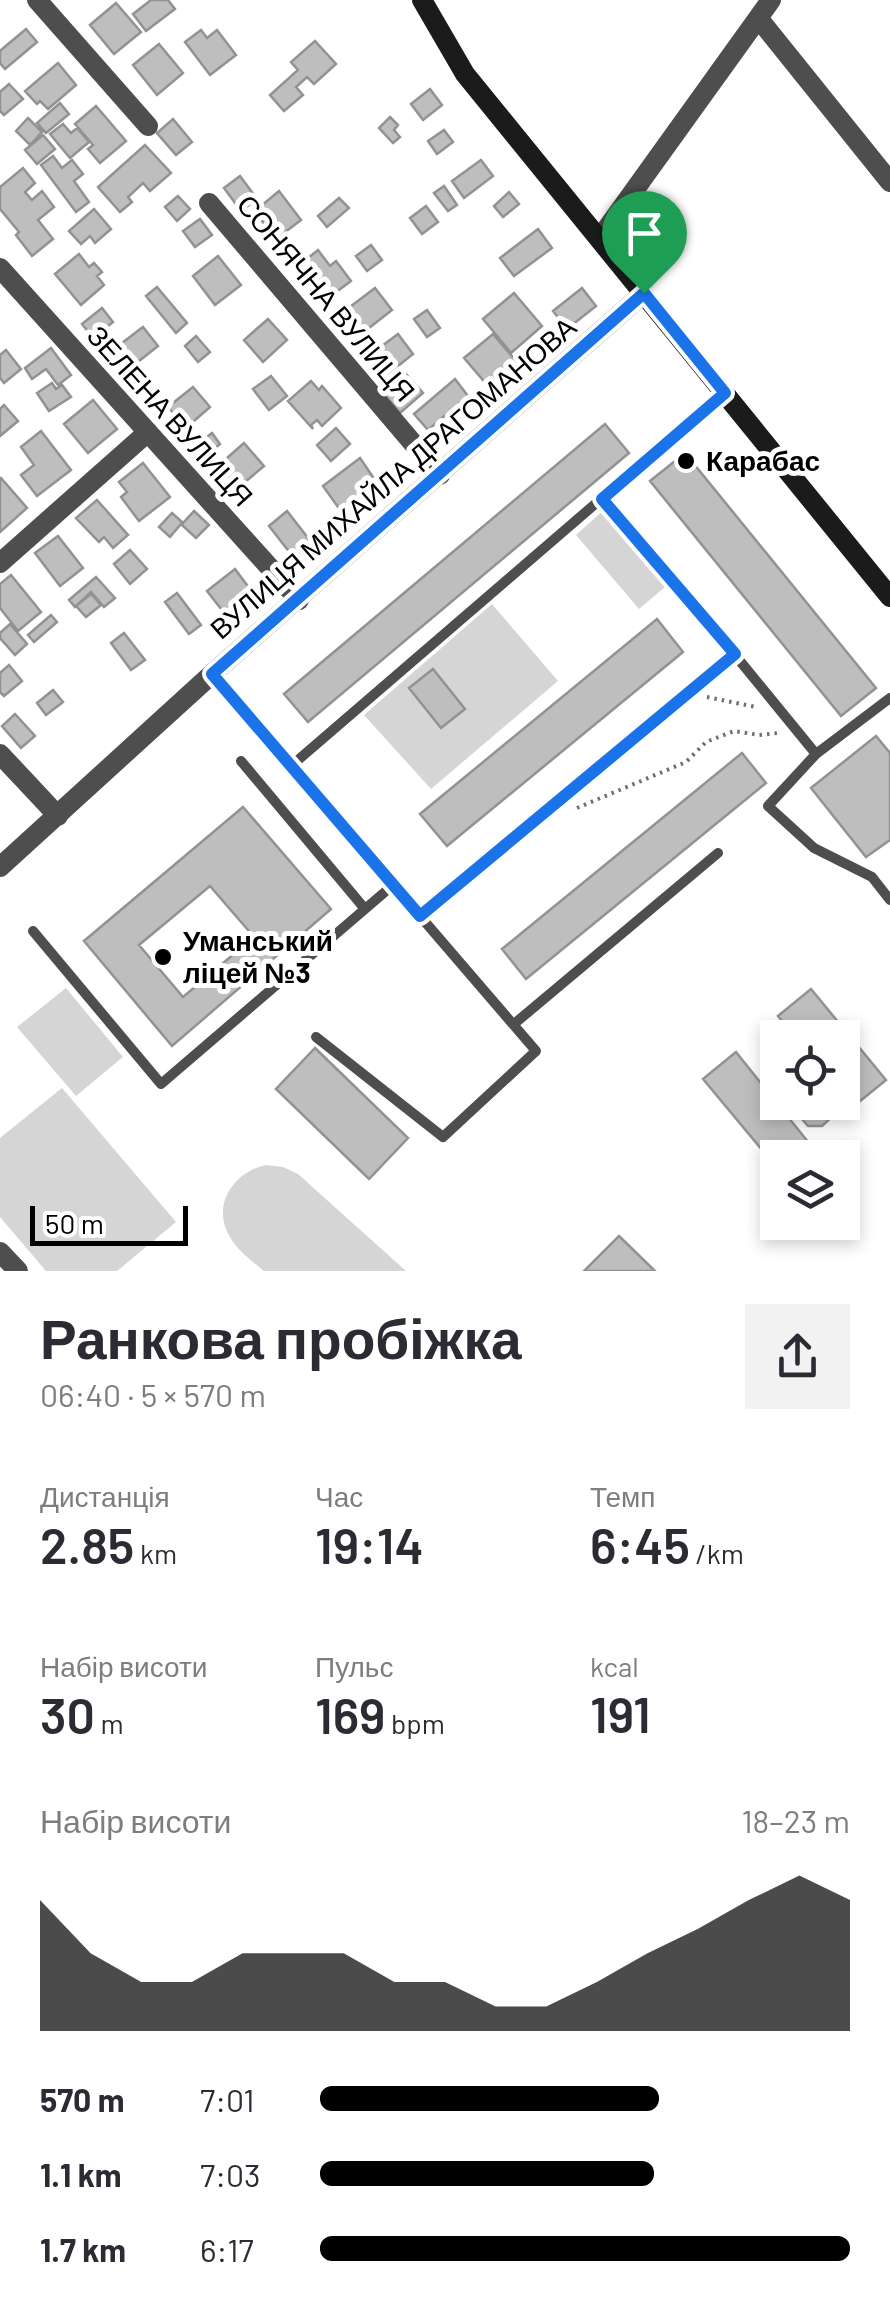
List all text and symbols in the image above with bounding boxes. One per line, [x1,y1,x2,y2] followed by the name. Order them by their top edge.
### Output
[230,187,423,407] street label: СОНЯЧНА ВУЛИЦЯ
[602,191,687,294] pin
[617,206,672,261] icon: arrive
[203,309,582,645] street label: ВУЛИЦЯ МИХАЙЛА ДРАГОМАНОВА
[81,318,261,513] street label: ЗЕЛЕНА ВУЛИЦЯ
[706,443,820,477] place label: Карабас
[675,450,697,472] marker: Карабас
[183,923,333,989] place label: Уманський ліцей №3
[152,946,174,968] marker: Уманський ліцей №3
[760,1020,860,1240] map controls
[760,1020,860,1120] button: locate
[760,1140,860,1240] button: layers
[30,1201,188,1246] scale bar
[45,1206,104,1240] text: 50 m
[40,1304,522,1370] text: Ранкова пробіжка
[745,1304,850,1409] button: share
[40,1375,266,1413] text: 06:40 · 5 × 570 m
[40,1479,170,1513] text: Дистанція
[315,1479,363,1513] text: Час
[590,1479,656,1513] text: Темп
[40,1514,134,1574] text: 2.85
[315,1514,424,1574] text: 19:14
[590,1514,690,1574] text: 6:45
[134,1536,177,1570] text: km
[690,1536,744,1570] text: /km
[40,1649,207,1683] text: Набір висоти
[315,1649,393,1683] text: Пульс
[590,1649,639,1683] text: kcal
[590,1683,651,1743] text: 191
[40,1684,95,1744] text: 30
[315,1684,385,1744] text: 169
[95,1706,124,1740] text: m
[385,1706,445,1740] text: bpm
[40,1801,231,1839] text: Набір висоти
[741,1801,850,1839] text: 18–23 m
[40,2080,124,2118] text: 570 m
[200,2080,254,2118] text: 7:01
[40,2155,121,2193] text: 1.1 km
[200,2155,261,2193] text: 7:03
[40,2230,126,2268] text: 1.7 km
[200,2230,254,2268] text: 6:17

